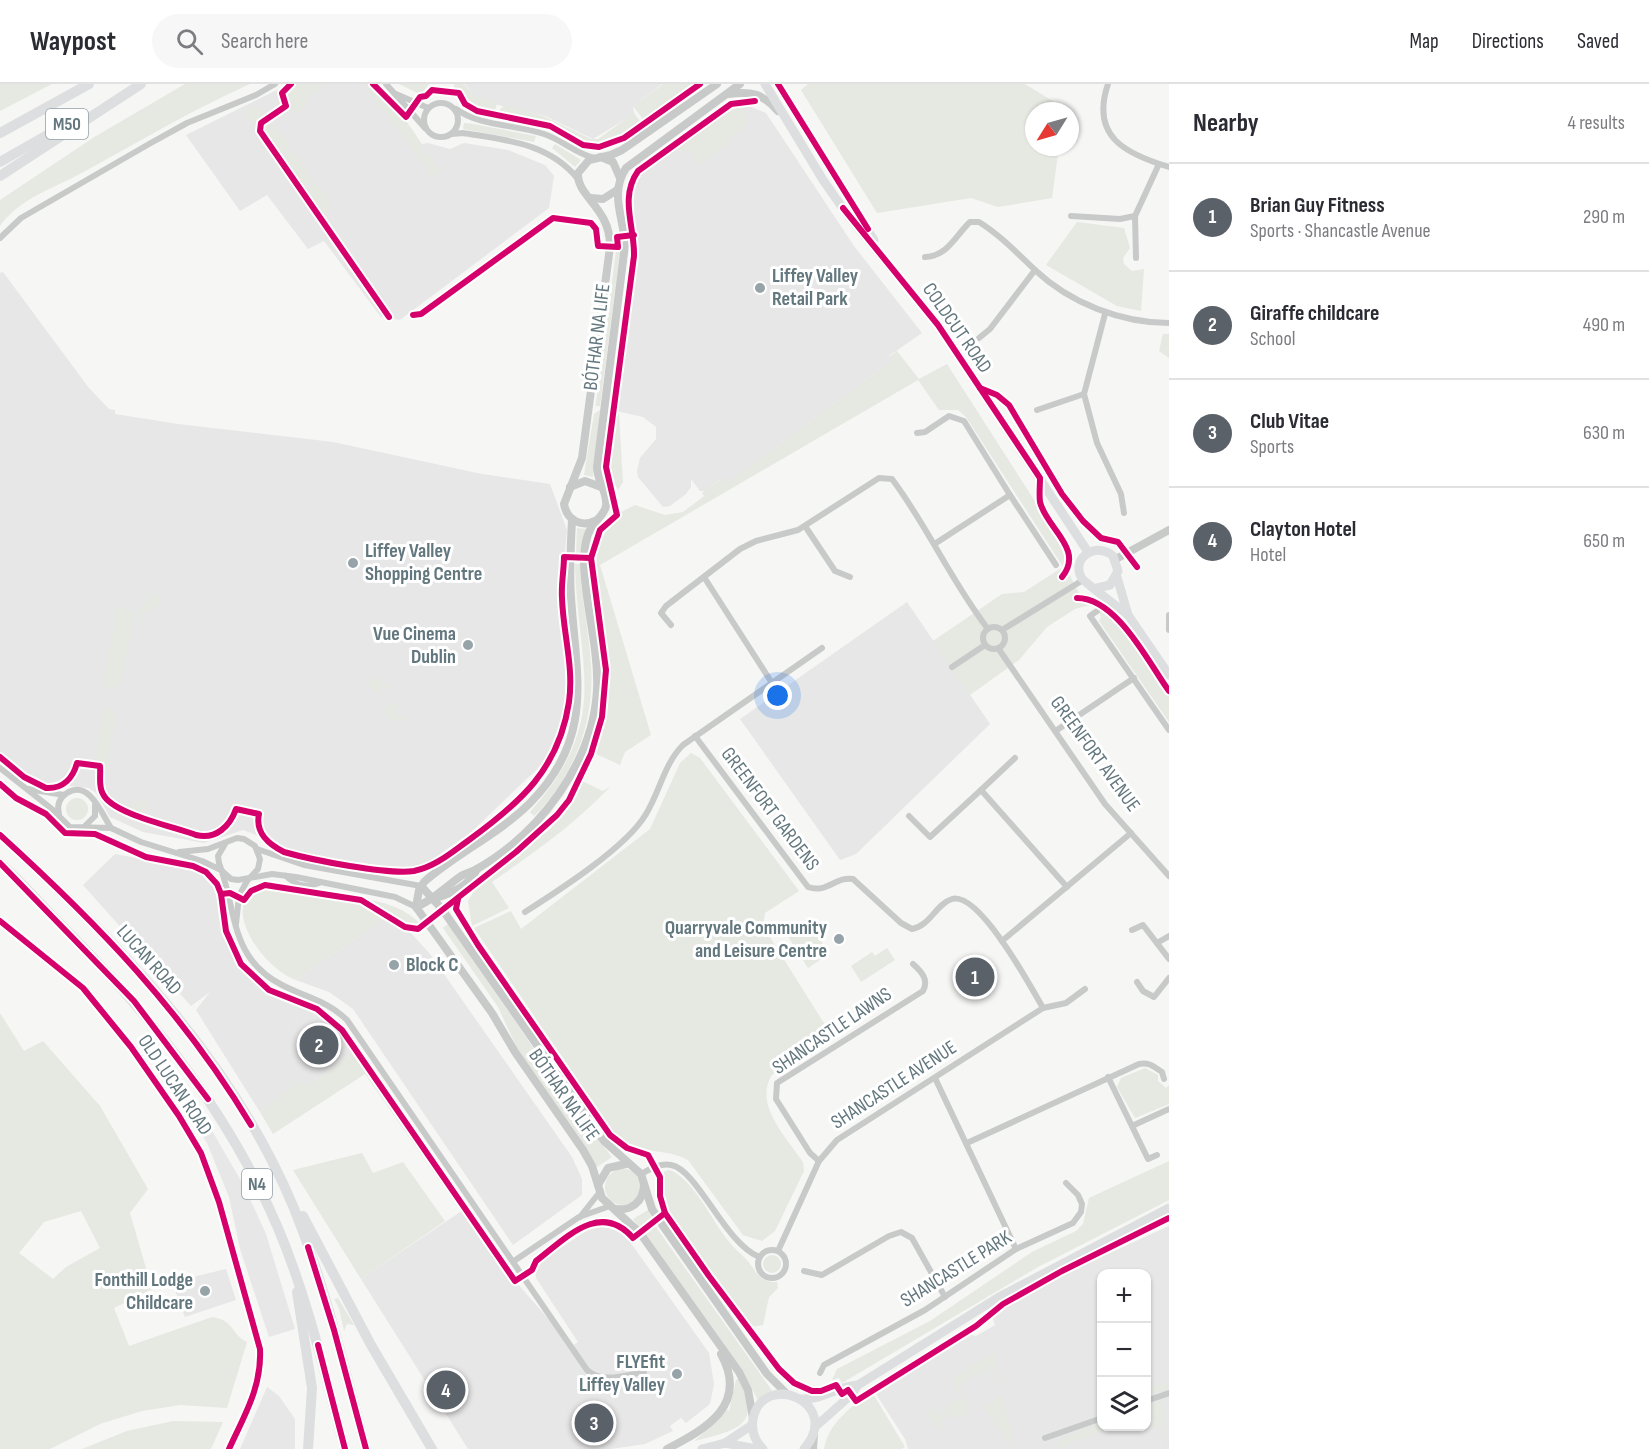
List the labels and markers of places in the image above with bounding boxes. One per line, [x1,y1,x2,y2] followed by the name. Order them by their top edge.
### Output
[772,264,859,311] place label: Liffey Valley Retail Park
[753,281,767,295] marker: Liffey Valley Retail Park
[365,539,482,586] place label: Liffey Valley Shopping Centre
[346,556,360,570] marker: Liffey Valley Shopping Centre
[373,622,456,669] place label: Vue Cinema Dublin
[461,638,475,652] marker: Vue Cinema Dublin
[665,916,828,963] place label: Quarryvale Community and Leisure Centre
[832,932,846,946] marker: Quarryvale Community and Leisure Centre
[406,953,459,977] place label: Block C
[956,954,994,1000] pin: 1
[387,958,401,972] marker: Block C
[300,1022,338,1068] pin: 2
[95,1268,193,1315] place label: Fonthill Lodge Childcare
[198,1284,212,1298] marker: Fonthill Lodge Childcare
[579,1350,666,1397] place label: FLYEfit Liffey Valley
[670,1367,684,1381] marker: FLYEfit Liffey Valley
[426,1368,466,1412] pin: 4
[574,1400,614,1446] pin: 3

